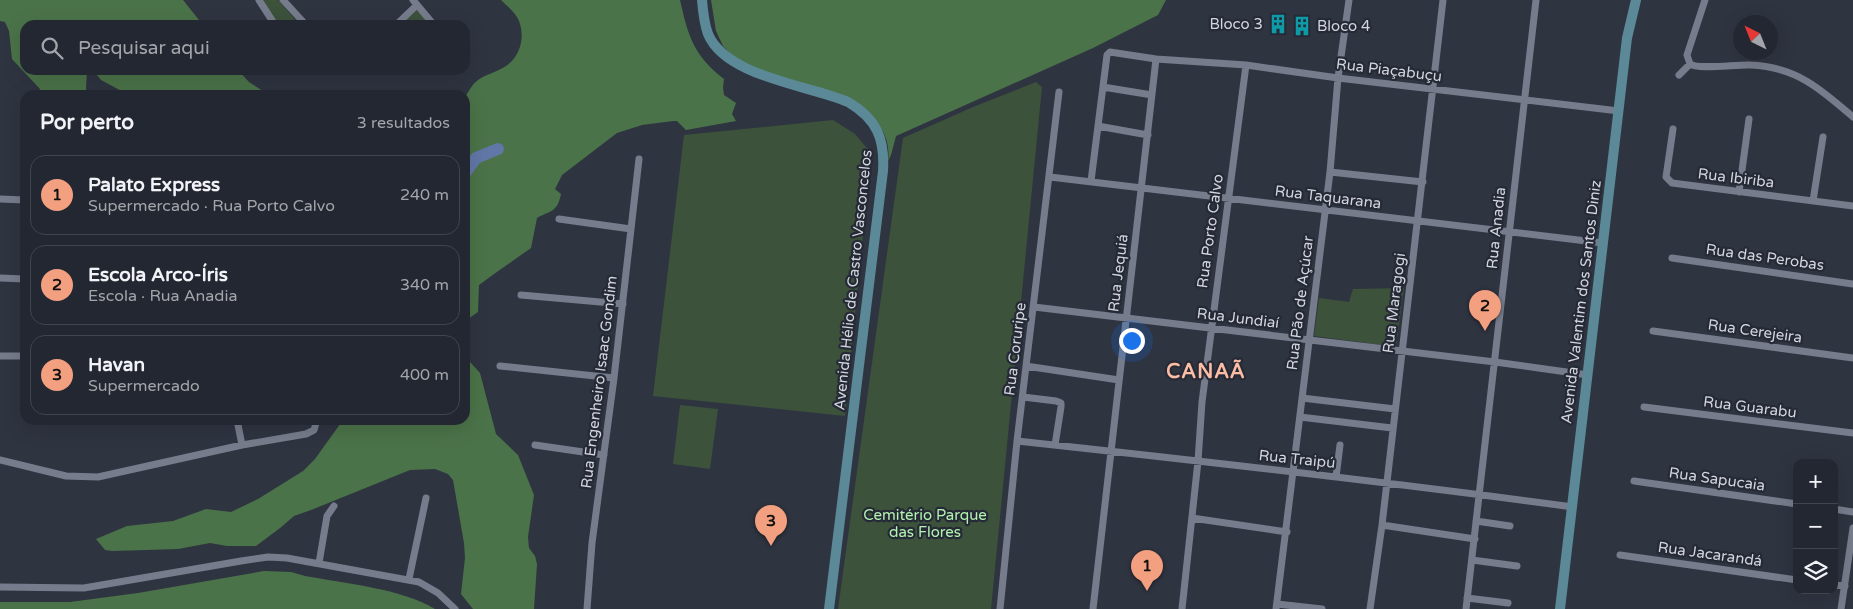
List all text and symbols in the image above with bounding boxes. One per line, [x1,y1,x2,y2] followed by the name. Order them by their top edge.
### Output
[1267,13,1289,35] building icon: Bloco 3
[1209,15,1263,33] place label: Bloco 3
[1291,15,1313,37] building icon: Bloco 4
[1733,15,1778,60] north arrow
[1317,17,1371,35] place label: Bloco 4
[20,20,470,75] search box
[38,34,66,62] icon: search
[78,37,210,59] text: Pesquisar aqui
[1335,55,1443,85] street label: Rua Piaçabuçu
[40,110,134,135] text: Por perto
[357,113,450,133] text: 3 resultados
[830,149,876,411] street label: Avenida Hélio de Castro Vasconcelos
[1697,164,1775,192] street label: Rua Ibiriba
[1193,173,1227,289] street label: Rua Porto Calvo
[88,174,220,196] text: Palato Express
[1557,179,1605,425] street label: Avenida Valentim dos Santos Diniz
[1274,182,1382,212] street label: Rua Taquarana
[52,185,62,205] text: 1
[400,185,449,205] text: 240 m
[1483,186,1509,270] street label: Rua Anadia
[88,196,335,216] text: Supermercado · Rua Porto Calvo
[1104,233,1132,313] street label: Rua Jequiá
[1283,234,1317,371] street label: Rua Pão de Açúcar
[1705,240,1825,274] street label: Rua das Perobas
[1379,252,1409,354] street label: Rua Maragogi
[88,264,228,286] text: Escola Arco-Íris
[52,275,62,295] text: 2
[400,275,449,295] text: 340 m
[577,275,621,489] street label: Rua Engenheiro Isaac Gondim
[88,286,237,306] text: Escola · Rua Anadia
[1469,290,1501,331] pin: 2
[1000,301,1030,397] street label: Rua Coruripe
[1196,304,1280,332] street label: Rua Jundiaí
[1707,315,1803,347] street label: Rua Cerejeira
[1119,328,1145,354] your location
[88,354,145,376] text: Havan
[1166,359,1246,384] district label: CANAÃ
[52,365,62,385] text: 3
[400,365,449,385] text: 400 m
[88,376,200,396] text: Supermercado
[1702,392,1798,422] street label: Rua Guarabu
[1258,446,1336,472] street label: Rua Traipú
[1793,459,1838,594] map controls
[1793,459,1838,504] button: +
[1668,463,1766,495] street label: Rua Sapucaia
[1793,504,1838,549] button: −
[755,505,787,546] pin: 3
[863,506,987,541] park label: Cemitério Parque das Flores
[1657,538,1763,570] street label: Rua Jacarandá
[1793,549,1838,594] button: layers
[1131,550,1163,591] pin: 1

